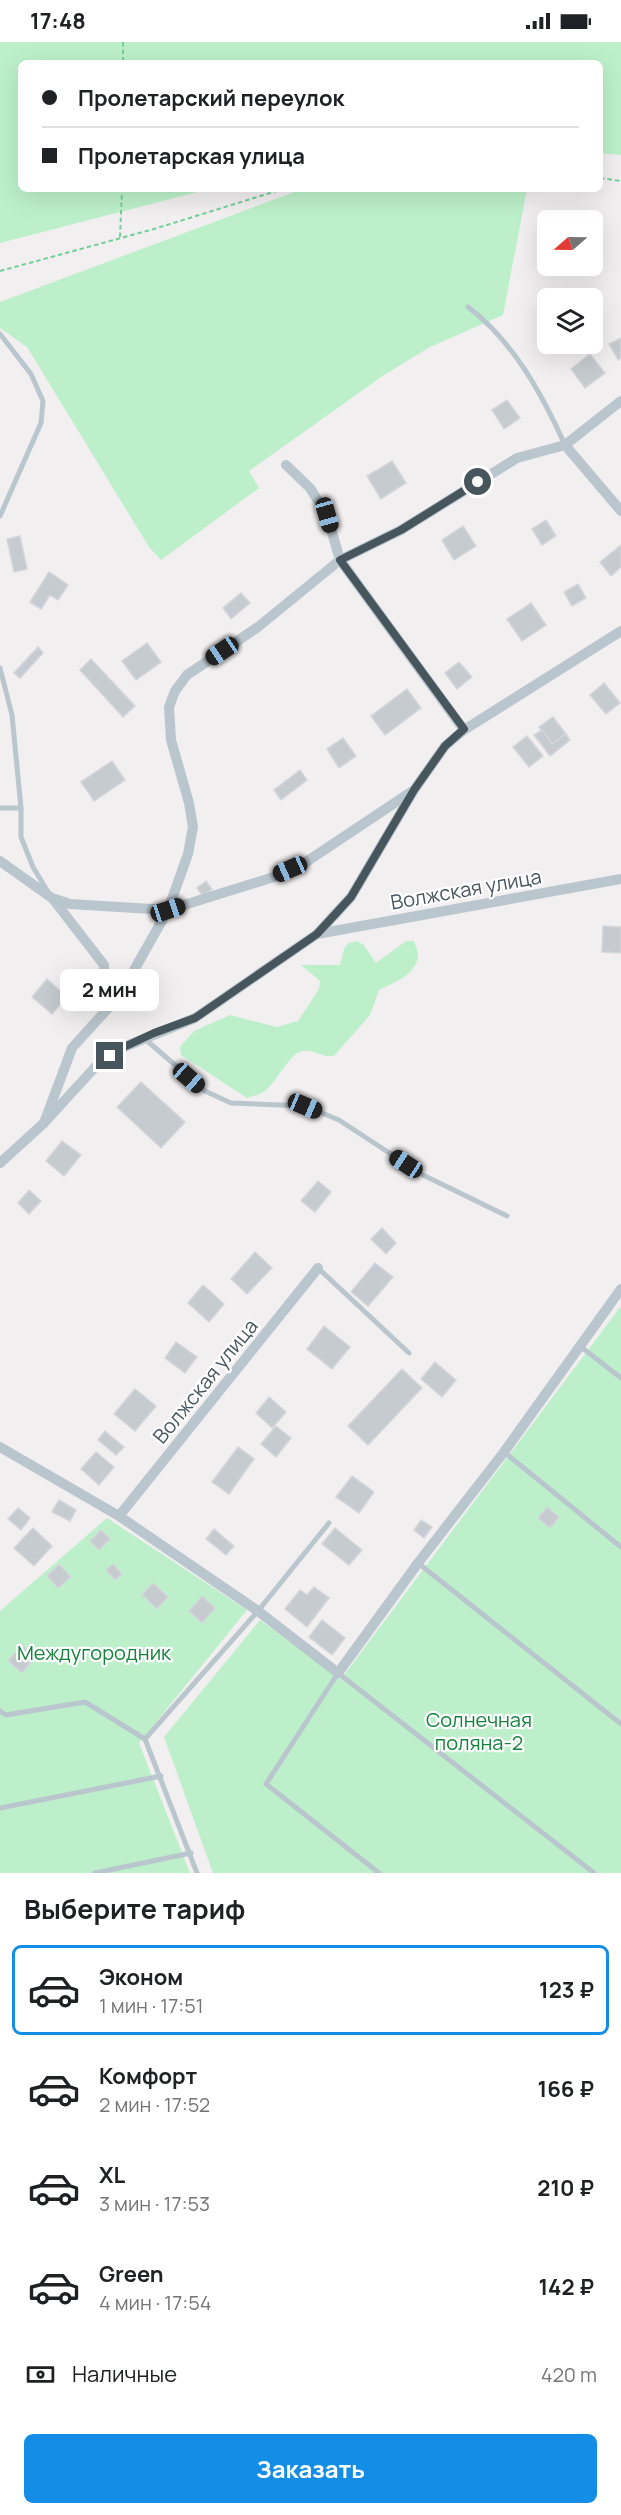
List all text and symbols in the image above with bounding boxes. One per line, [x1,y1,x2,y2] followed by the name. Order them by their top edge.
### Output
[30,6,86,36] text: 17:48
[78,83,344,113] text: Пролетарский переулок
[78,141,305,171] text: Пролетарская улица
[537,210,603,276] north arrow
[537,210,603,354] map controls
[537,288,603,354] button: layers
[464,468,491,495] route start
[313,495,341,535] car
[202,633,242,669] car
[270,853,310,885] car
[388,862,544,916] street label: Волжская улица
[148,896,188,924] car
[60,969,160,1011] callout: 2 мин
[82,976,137,1003] text: 2 мин
[96,1042,123,1069] route end
[170,1059,208,1097] car
[285,1091,325,1121] car
[386,1147,426,1181] car
[146,1313,264,1449] street label: Волжская улица
[17,1639,172,1666] park label: Междугородник
[426,1706,532,1756] park label: Солнечная поляна-2
[24,1890,245,1927] text: Выберите тариф
[99,1962,183,1992] text: Эконом
[27,1963,81,2017] icon: car
[539,1975,594,2005] text: 123 ₽
[99,1992,204,2019] text: 1 мин · 17:51
[99,2061,197,2091] text: Комфорт
[27,2062,81,2116] icon: car
[538,2074,594,2104] text: 166 ₽
[99,2091,210,2118] text: 2 мин · 17:52
[99,2160,125,2190] text: XL
[27,2161,81,2215] icon: car
[537,2173,594,2203] text: 210 ₽
[99,2190,210,2217] text: 3 мин · 17:53
[99,2259,164,2289] text: Green
[27,2260,81,2314] icon: car
[538,2272,594,2302] text: 142 ₽
[99,2289,212,2316] text: 4 мин · 17:54
[24,2358,57,2391] icon: cash
[72,2359,177,2389] text: Наличные
[541,2361,597,2388] text: 420 m
[24,2434,597,2503] button: Заказать

